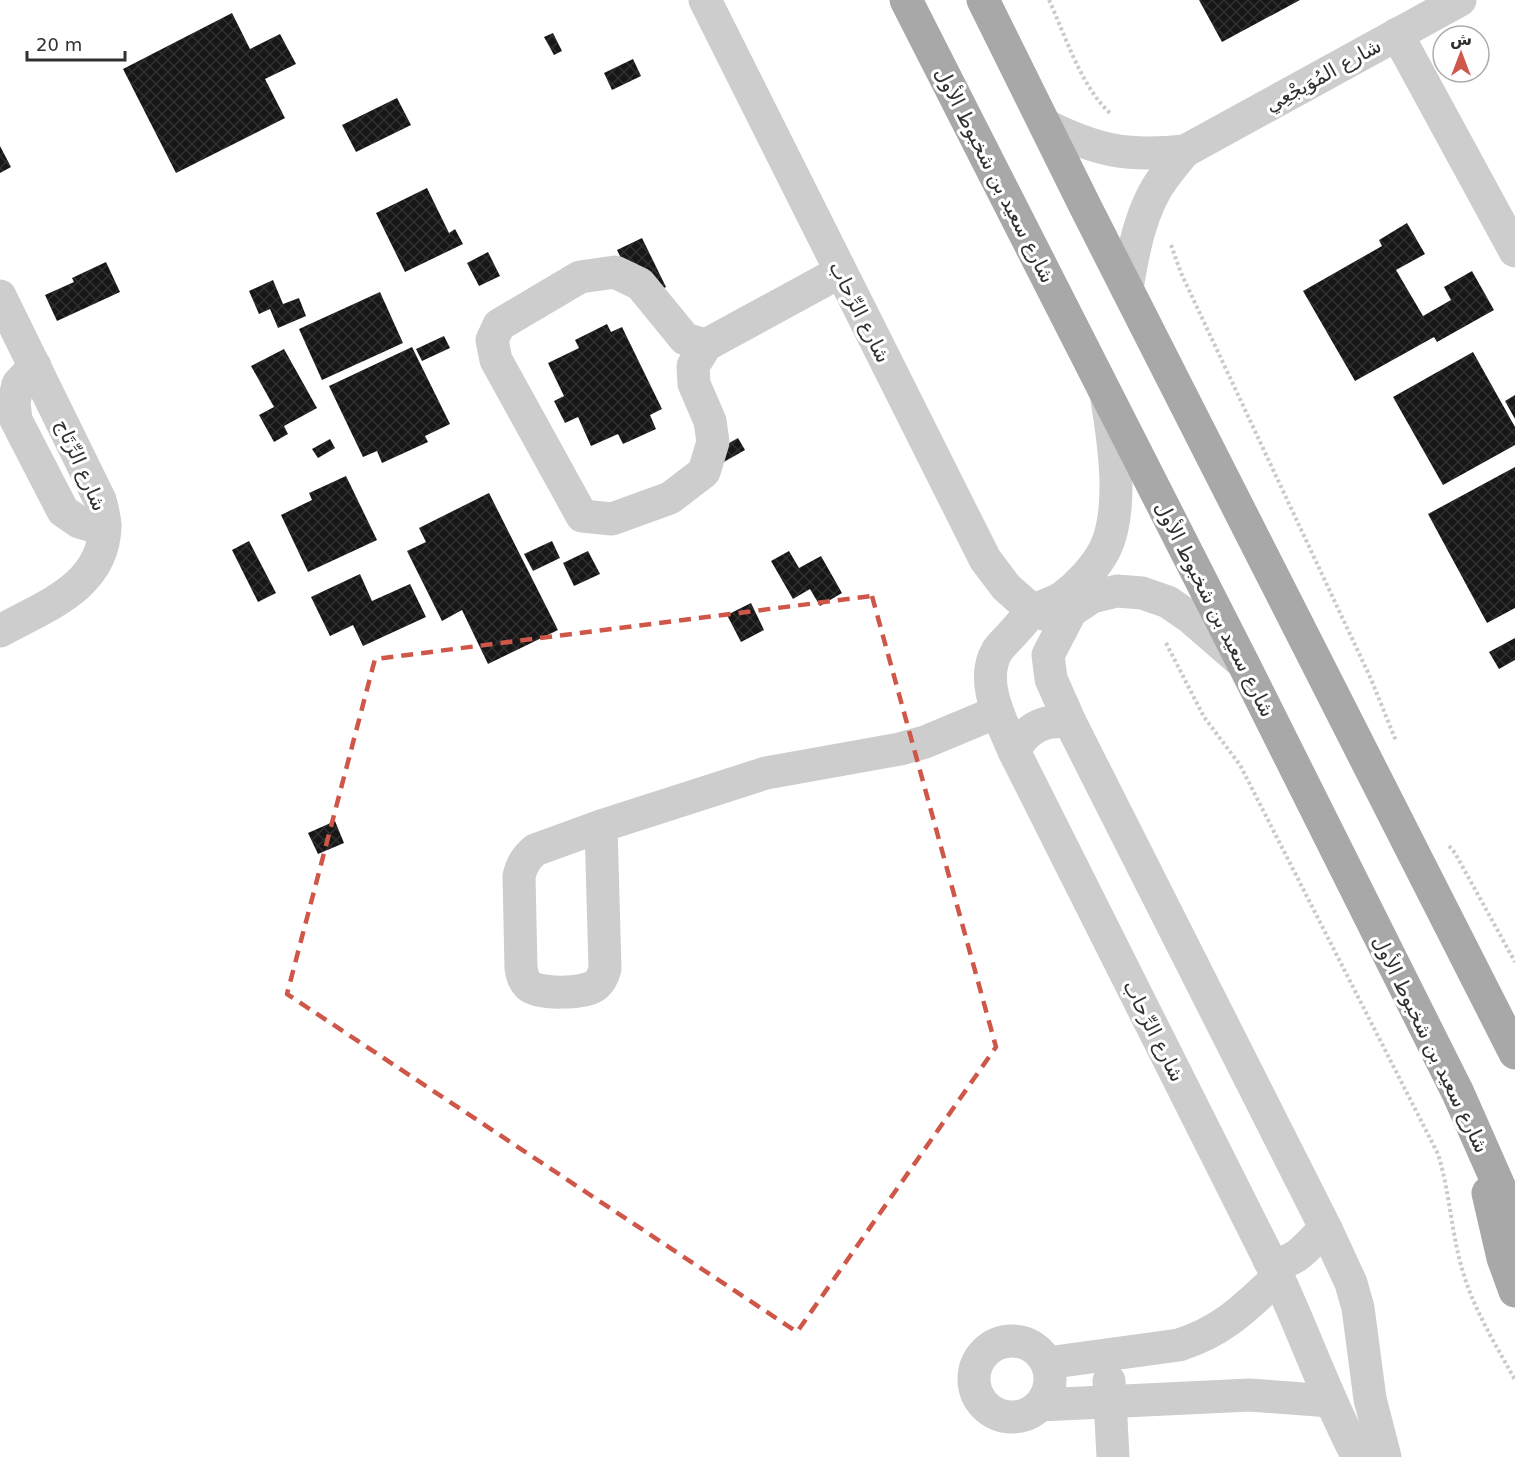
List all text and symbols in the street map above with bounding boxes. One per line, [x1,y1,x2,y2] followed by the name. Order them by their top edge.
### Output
[27,24,124,62] scale bar
[1431,24,1491,84] north arrow
[1450,30,1472,49] text: ش
[1261,33,1386,118] street label: شارع المُوَيجْعِي
[36,34,82,55] text: 20 m
[930,63,1060,287] street label: شارع سعيد بن شخبوط الأول
[824,257,896,367] street label: شارع الرِّحاب
[50,415,112,515] street label: شارع الرِّتَاج
[1150,497,1280,721] street label: شارع سعيد بن شخبوط الأول
[1368,931,1494,1157] street label: شارع سعيد بن شخبوط الأول
[1118,976,1190,1086] street label: شارع الرِّحاب

